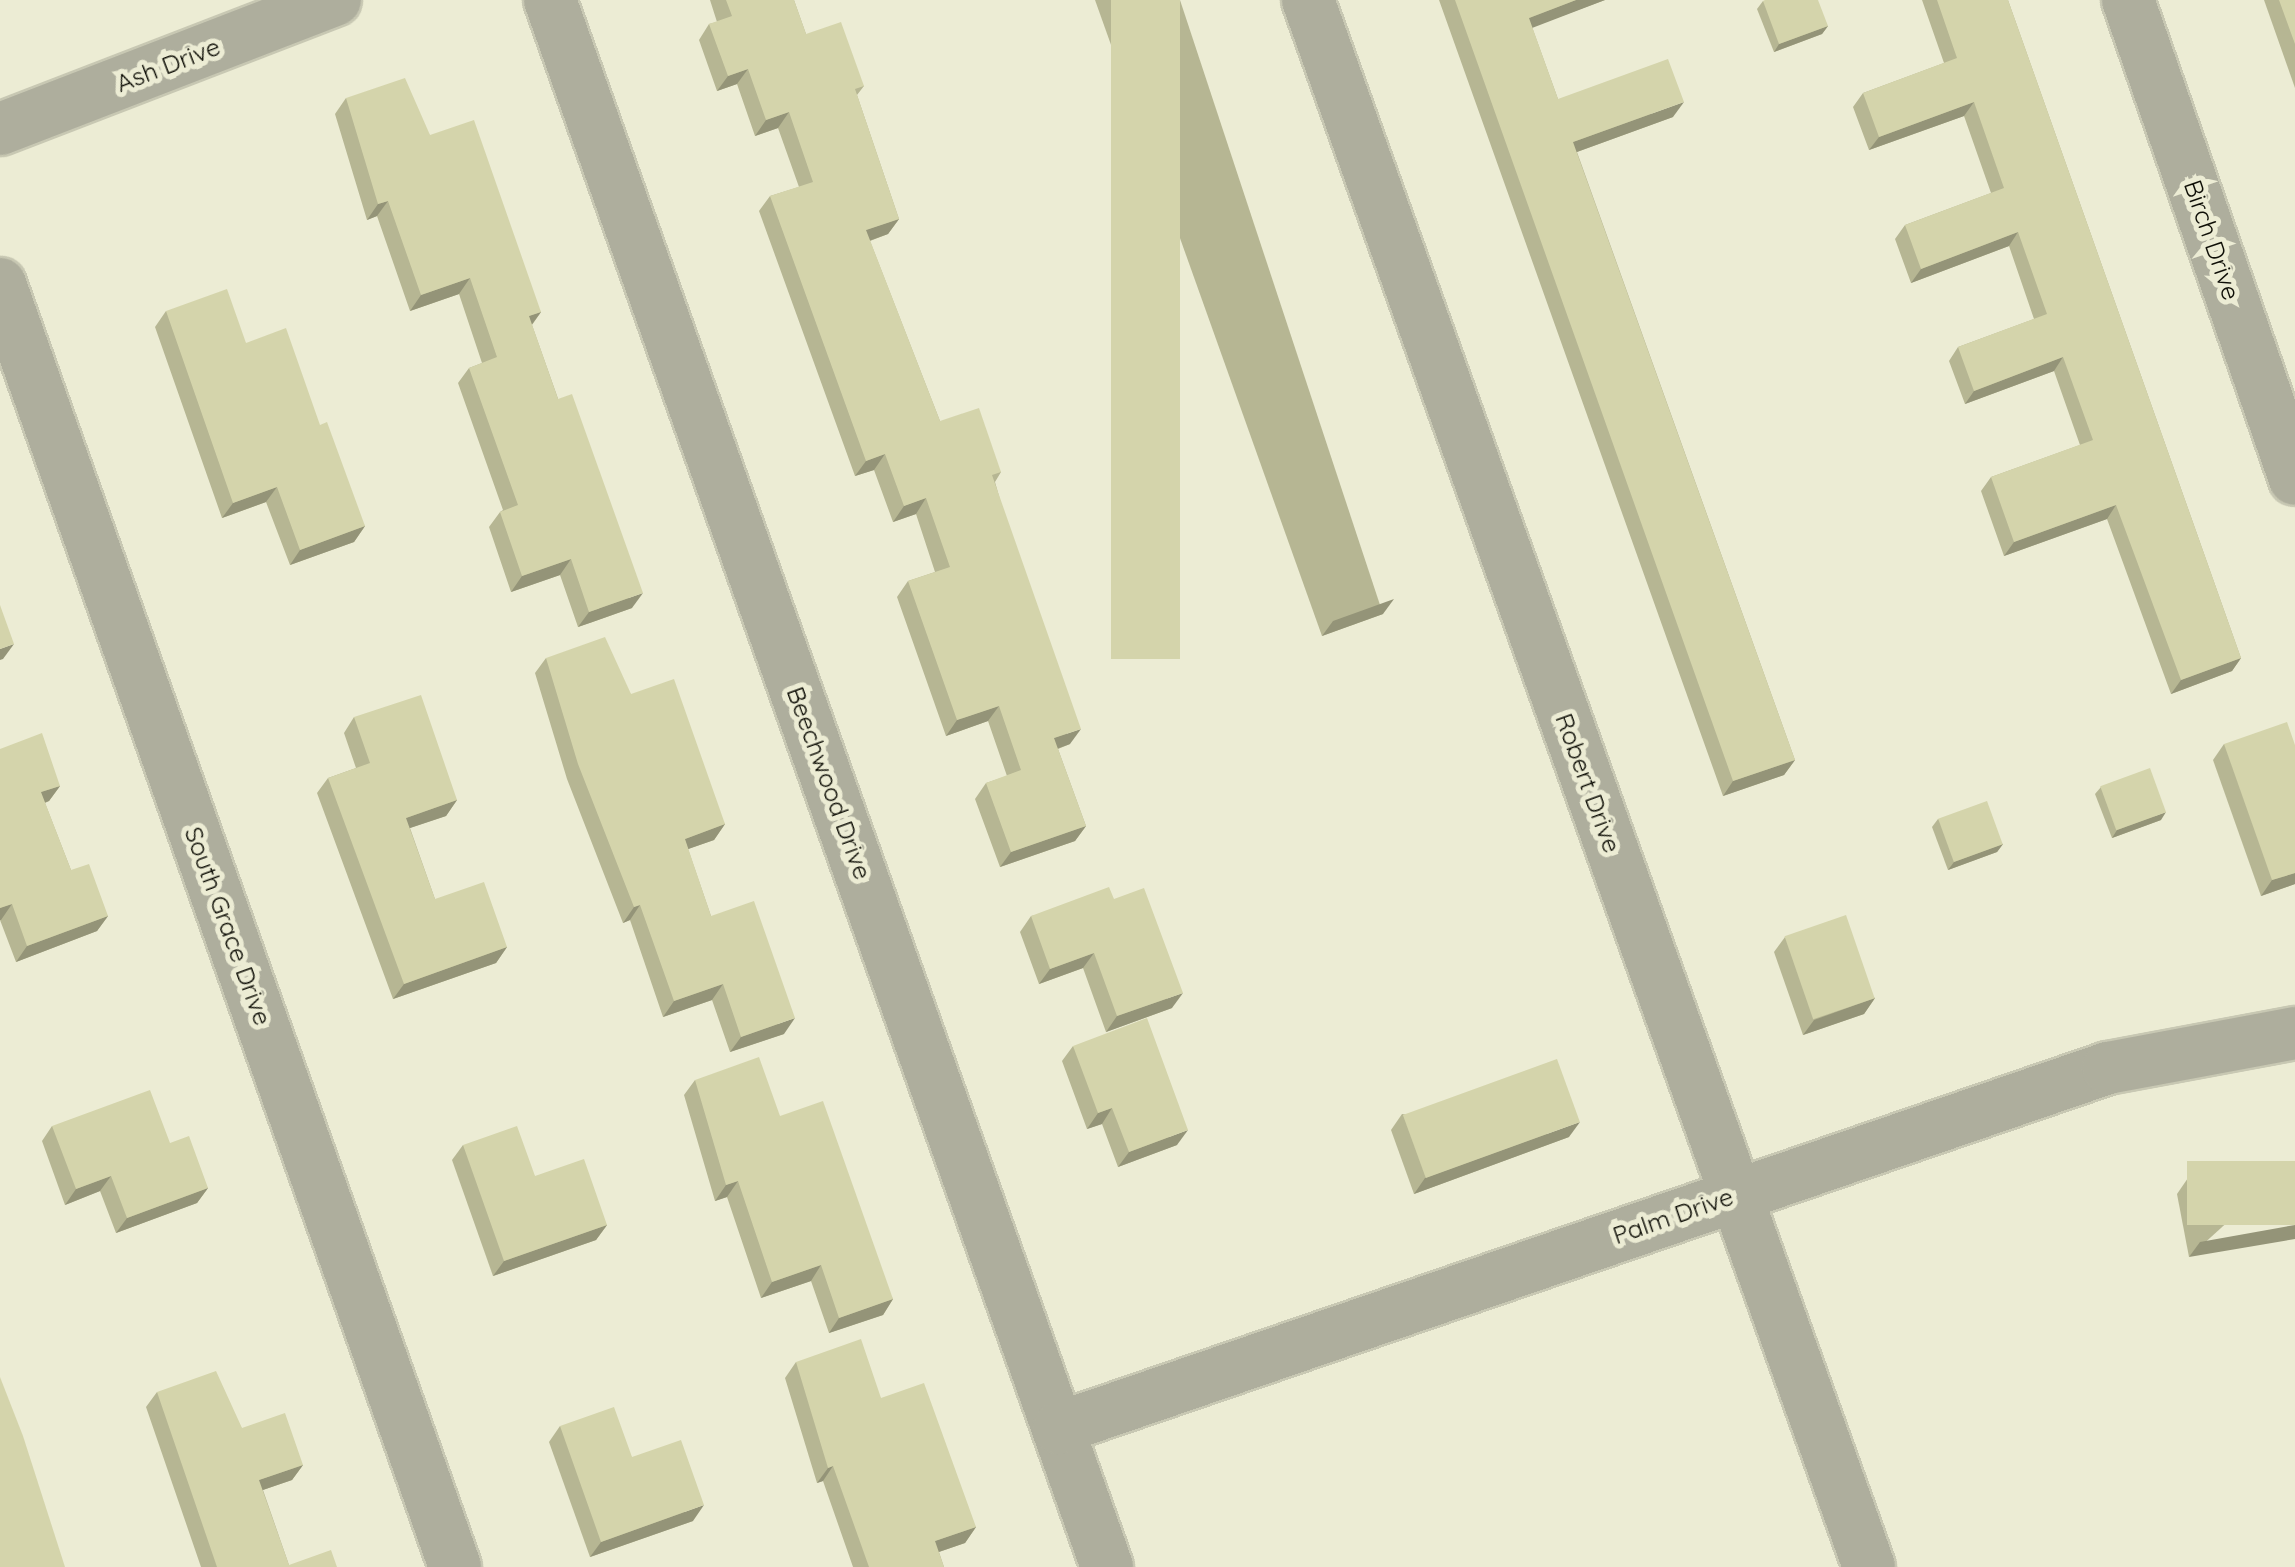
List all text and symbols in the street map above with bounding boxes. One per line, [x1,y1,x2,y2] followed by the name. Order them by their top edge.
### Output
[112,31,224,99] street label: Ash Drive
[2177,176,2247,304] street label: Birch Drive
[780,683,878,883] street label: Beechwood Drive
[1549,709,1627,857] street label: Robert Drive
[178,823,278,1029] street label: South Grace Drive
[1609,1181,1737,1251] street label: Palm Drive

